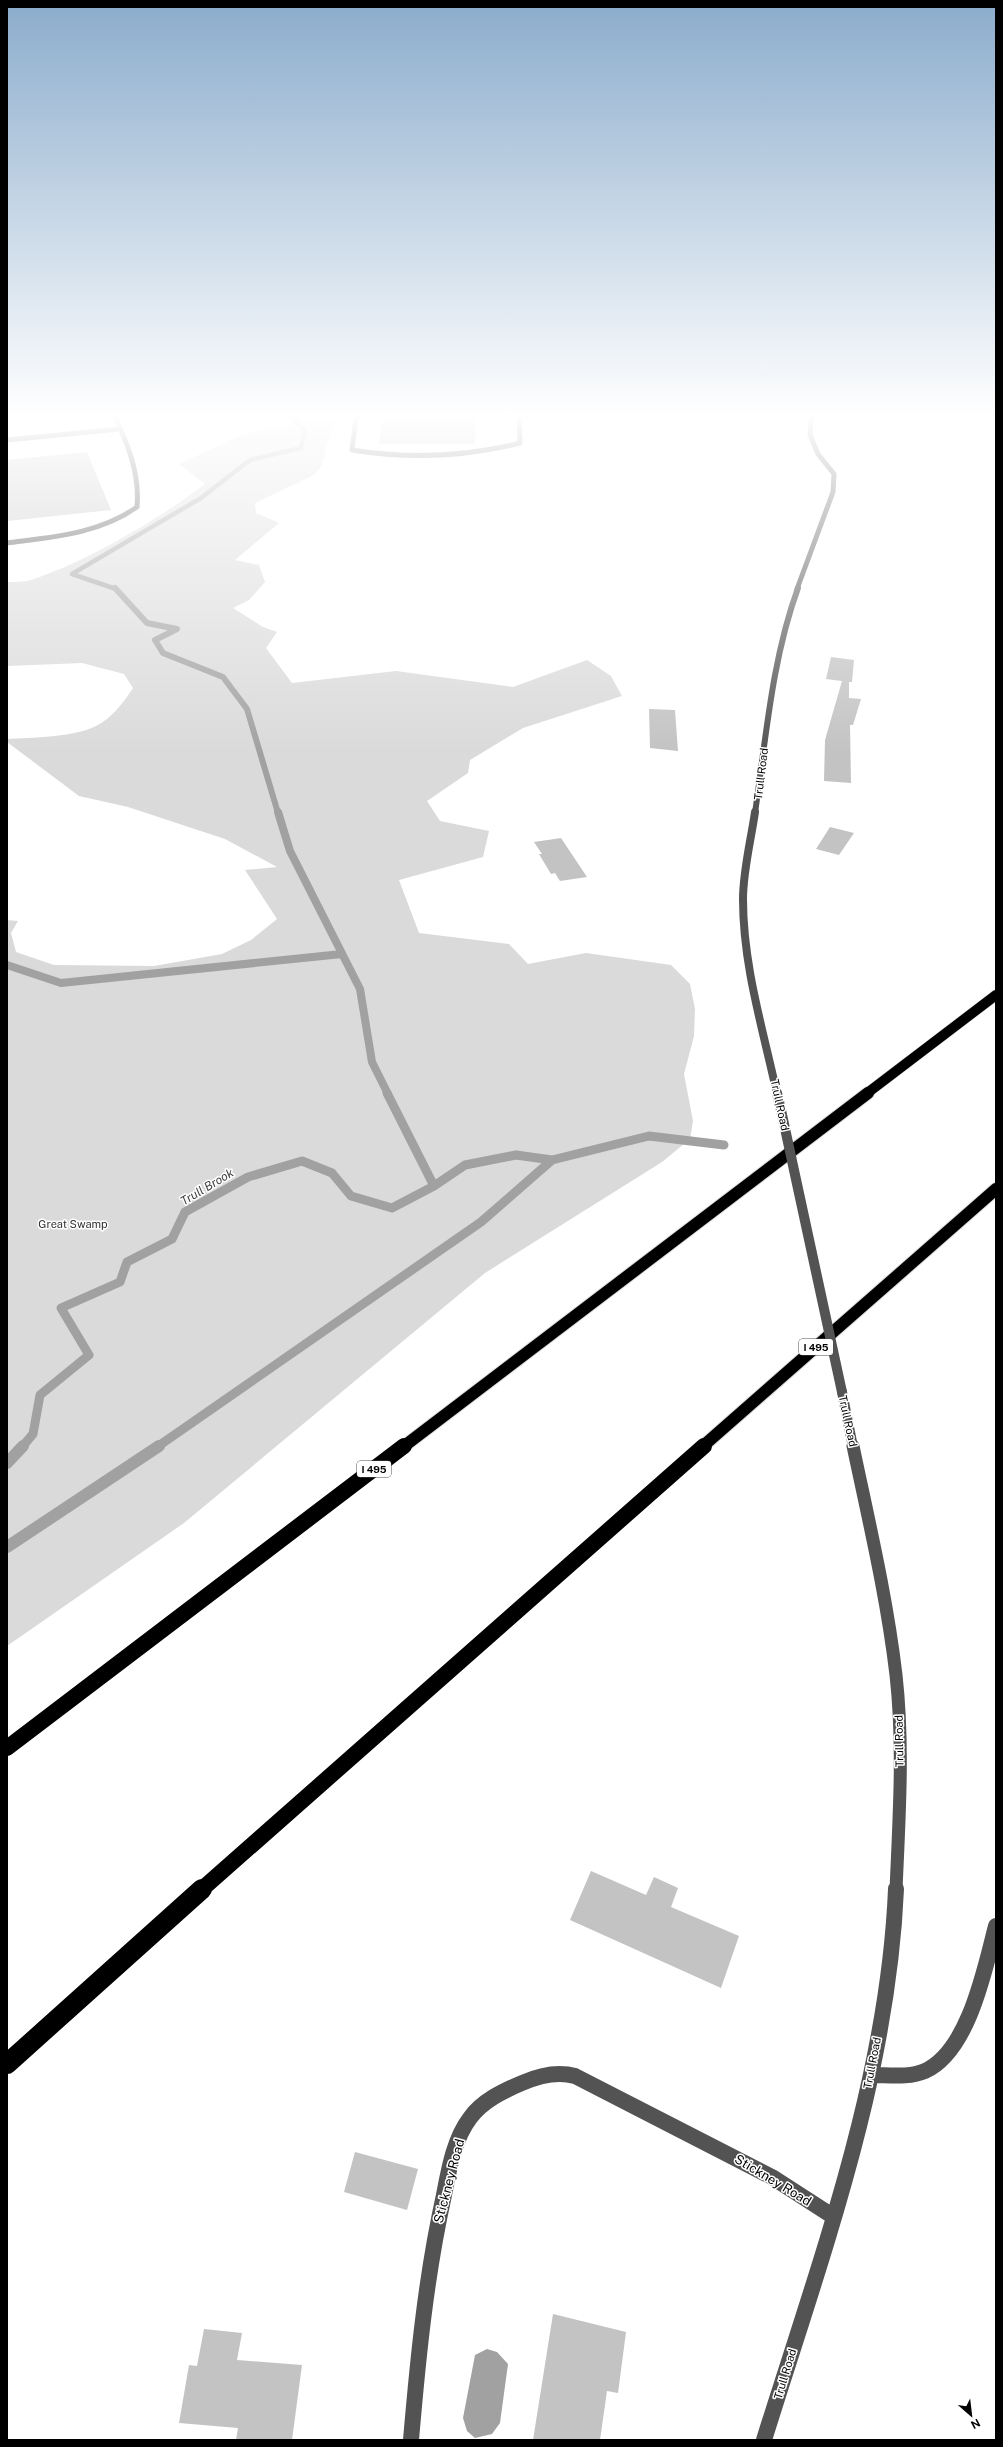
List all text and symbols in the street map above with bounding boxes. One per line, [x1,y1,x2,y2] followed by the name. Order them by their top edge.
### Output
[752,747,770,801] street label: Trull Road
[769,1078,791,1132] street label: Trull Road
[178,1165,236,1208] water label: Trull Brook
[38,1218,108,1230] park label: Great Swamp
[799,1339,833,1355] road number: I 495
[837,1394,859,1448] street label: Trull Road
[357,1461,391,1477] road number: I 495
[893,1715,905,1767] street label: Trull Road
[861,2036,883,2090] street label: Trull Road
[431,2137,467,2225] street label: Stickney Road
[732,2151,814,2209] street label: Stickney Road
[772,2347,798,2401] street label: Trull Road
[951,2395,991,2435] north arrow
[969,2417,982,2431] text: N

